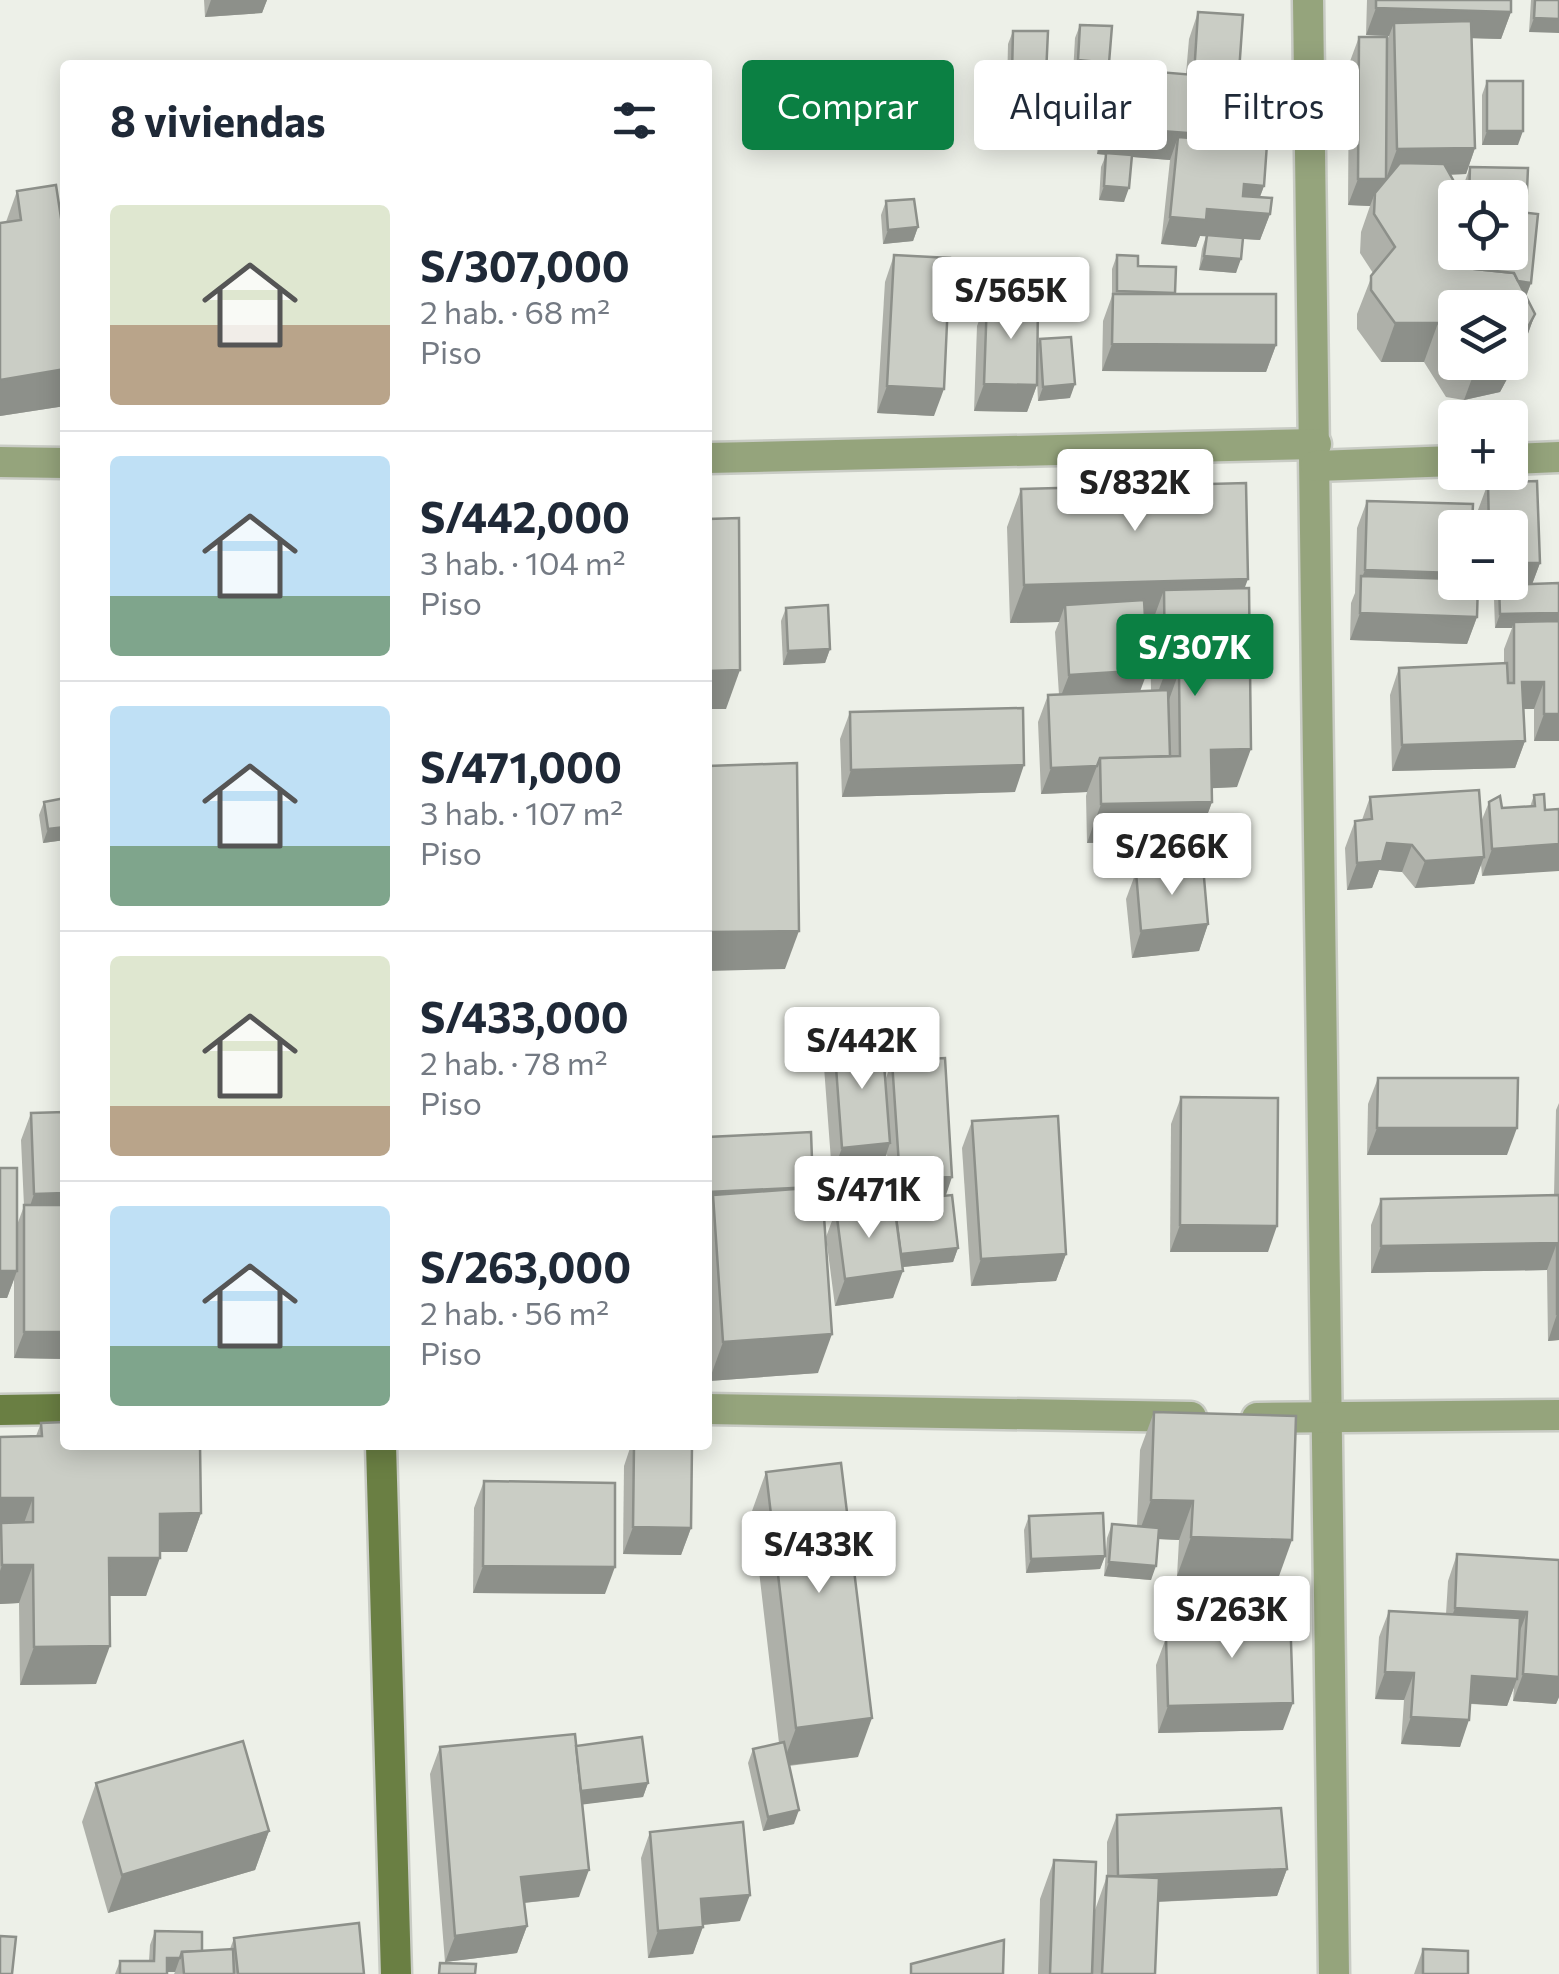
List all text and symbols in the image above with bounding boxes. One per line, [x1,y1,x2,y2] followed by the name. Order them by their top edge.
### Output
[742,60,954,150] chip: Comprar
[974,60,1167,150] chip: Alquilar
[1187,60,1359,150] chip: Filtros
[607,93,662,148] icon: filters
[110,94,326,146] text: 8 viviendas
[1438,180,1528,600] map controls
[1438,180,1528,270] button: locate
[420,239,630,291] text: S/307,000
[190,245,310,365] icon: home
[930,257,1092,342] pin: S/565K
[954,269,1068,309] text: S/565K
[1438,290,1528,380] button: layers
[420,291,610,331] text: 2 hab. · 68 m²
[420,331,482,371] text: Piso
[1438,400,1528,490] button: +
[1054,449,1216,534] pin: S/832K
[1079,461,1191,501] text: S/832K
[420,490,630,542] text: S/442,000
[190,496,310,616] icon: home
[1438,510,1528,600] button: −
[420,542,626,582] text: 3 hab. · 104 m²
[420,582,482,622] text: Piso
[1114,614,1276,699] pin: S/307K
[1138,626,1252,666] text: S/307K
[420,740,622,792] text: S/471,000
[190,746,310,866] icon: home
[420,792,623,832] text: 3 hab. · 107 m²
[1091,813,1253,898] pin: S/266K
[1115,825,1229,865] text: S/266K
[420,832,482,872] text: Piso
[420,990,629,1042] text: S/433,000
[190,996,310,1116] icon: home
[781,1007,943,1092] pin: S/442K
[807,1019,917,1059] text: S/442K
[420,1042,608,1082] text: 2 hab. · 78 m²
[420,1082,482,1122] text: Piso
[788,1156,950,1241] pin: S/471K
[817,1168,921,1208] text: S/471K
[420,1240,631,1292] text: S/263,000
[190,1246,310,1366] icon: home
[420,1292,609,1332] text: 2 hab. · 56 m²
[420,1332,482,1372] text: Piso
[738,1511,900,1596] pin: S/433K
[764,1523,874,1563] text: S/433K
[1151,1576,1313,1661] pin: S/263K
[1176,1588,1288,1628] text: S/263K

